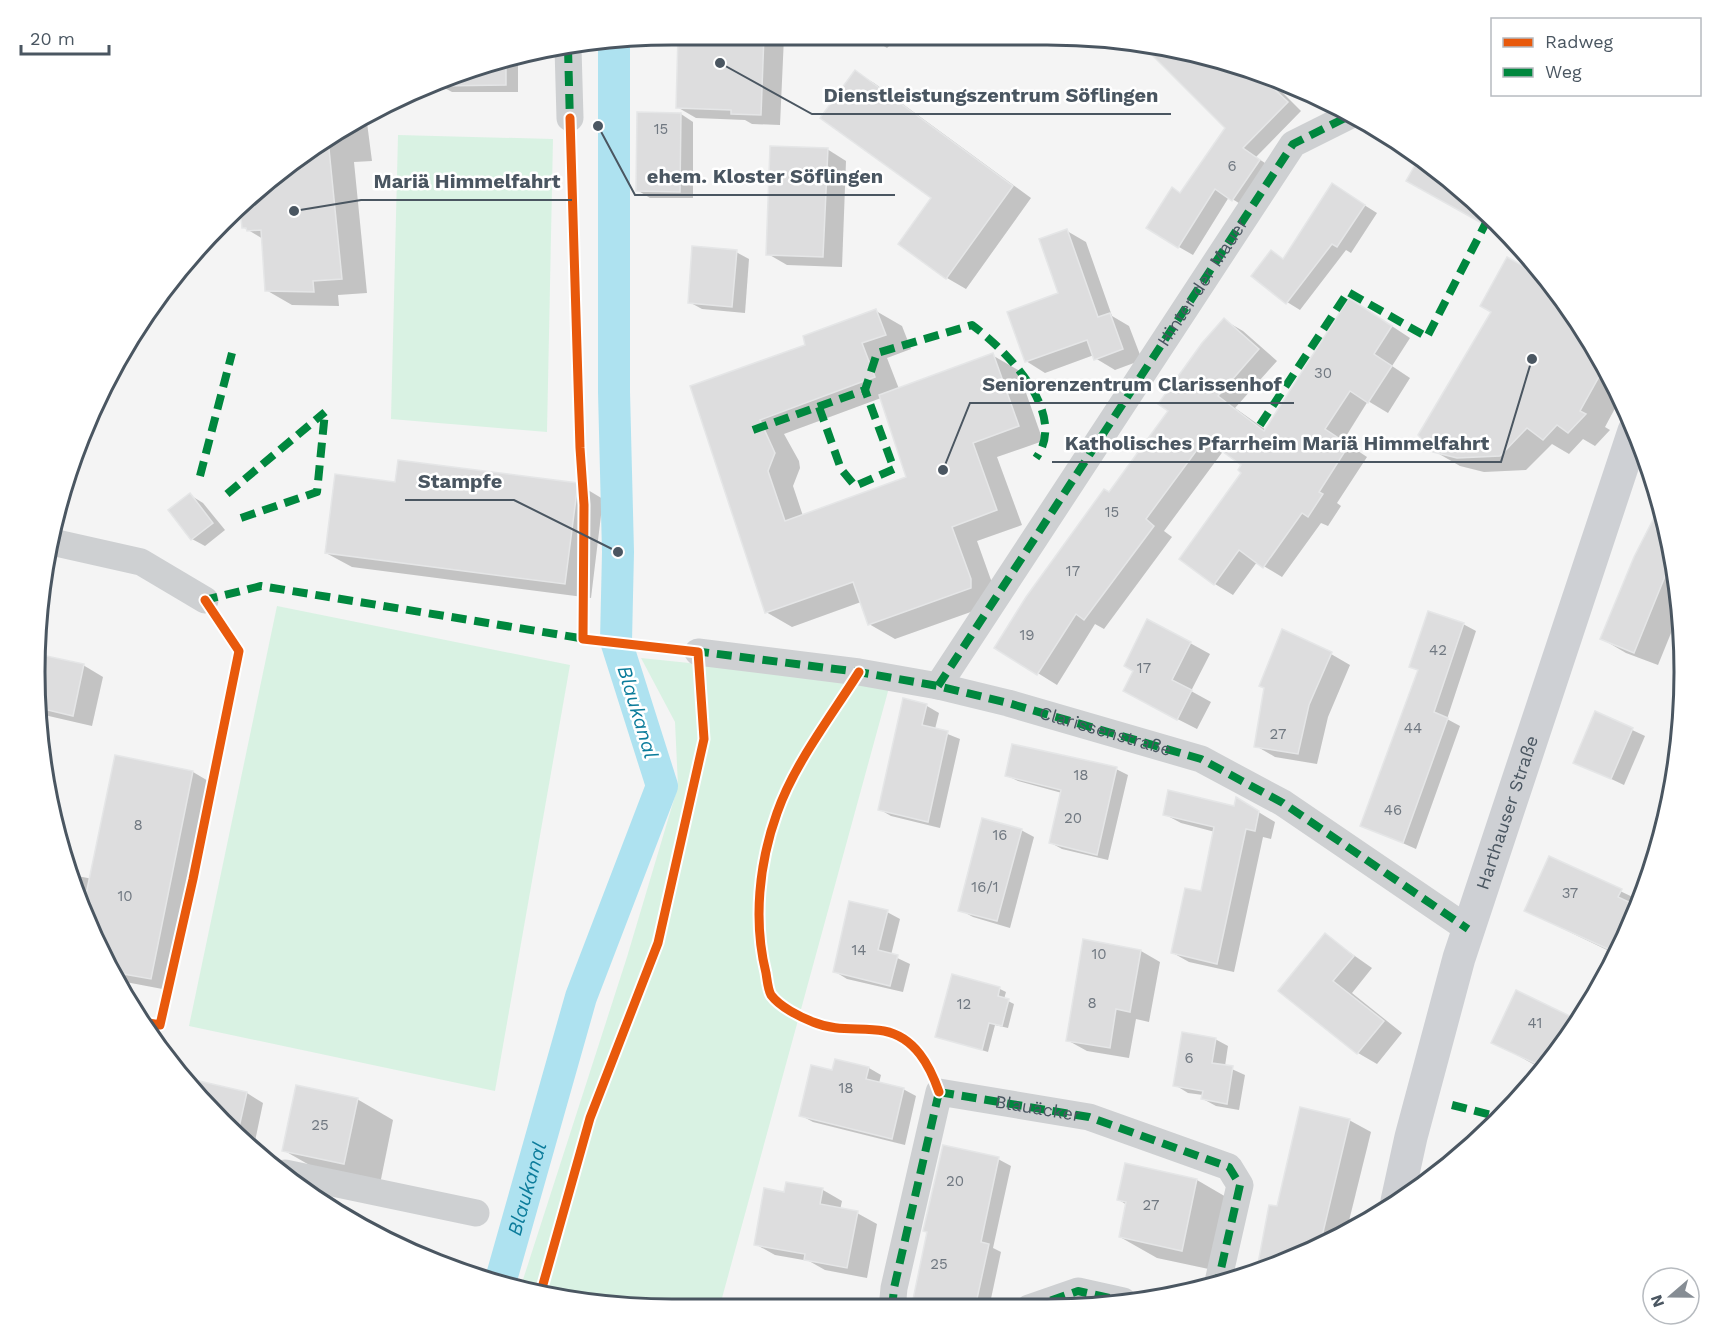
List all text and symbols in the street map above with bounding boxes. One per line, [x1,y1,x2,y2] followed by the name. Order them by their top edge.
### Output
[21,18,110,56] scale bar
[1491,18,1701,96] legend
[30,28,75,49] text: 20 m
[1545,31,1614,52] text: Radweg
[1545,61,1582,82] text: Weg
[812,76,1171,114] callout: Dienstleistungszentrum Söflingen
[824,83,1159,107] text: Dienstleistungszentrum Söflingen
[654,120,668,138] house number: 15
[635,157,895,195] callout: ehem. Kloster Söflingen
[1227,157,1237,175] house number: 6
[361,162,572,200] callout: Mariä Himmelfahrt
[647,164,883,188] text: ehem. Kloster Söflingen
[374,169,561,193] text: Mariä Himmelfahrt
[1153,214,1252,350] street label: Hinter der Mauer
[1314,364,1332,382] house number: 30
[970,365,1294,403] callout: Seniorenzentrum Clarissenhof
[982,372,1283,396] text: Seniorenzentrum Clarissenhof
[1052,424,1501,462] callout: Katholisches Pfarrheim Mariä Himmelfahrt
[1065,431,1489,455] text: Katholisches Pfarrheim Mariä Himmelfahrt
[405,462,514,500] callout: Stampfe
[418,469,502,493] text: Stampfe
[1105,503,1119,521] house number: 15
[1066,562,1080,580] house number: 17
[1019,626,1035,644] house number: 19
[1429,641,1447,659] house number: 42
[1137,659,1151,677] house number: 17
[612,663,664,761] water label: Blaukanal
[1037,702,1174,760] street label: Clarissenstraße
[1404,719,1422,737] house number: 44
[1270,725,1286,743] house number: 27
[1471,733,1542,892] street label: Harthauser Straße
[1073,766,1089,784] house number: 18
[1384,801,1402,819] house number: 46
[1064,809,1082,827] house number: 20
[133,816,143,834] house number: 8
[993,826,1007,844] house number: 16
[971,878,999,896] house number: 16/1
[1562,884,1578,902] house number: 37
[117,887,133,905] house number: 10
[851,941,867,959] house number: 14
[1091,945,1107,963] house number: 10
[1087,994,1097,1012] house number: 8
[957,995,971,1013] house number: 12
[1528,1014,1542,1032] house number: 41
[1184,1049,1194,1067] house number: 6
[838,1079,854,1097] house number: 18
[993,1090,1082,1125] street label: Blauäcker
[311,1116,329,1134] house number: 25
[502,1139,551,1238] water label: Blaukanal
[946,1172,964,1190] house number: 20
[1143,1196,1159,1214] house number: 27
[930,1255,948,1273] house number: 25
[1641,1266,1701,1326] north arrow
[1646,1292,1668,1310] text: N

